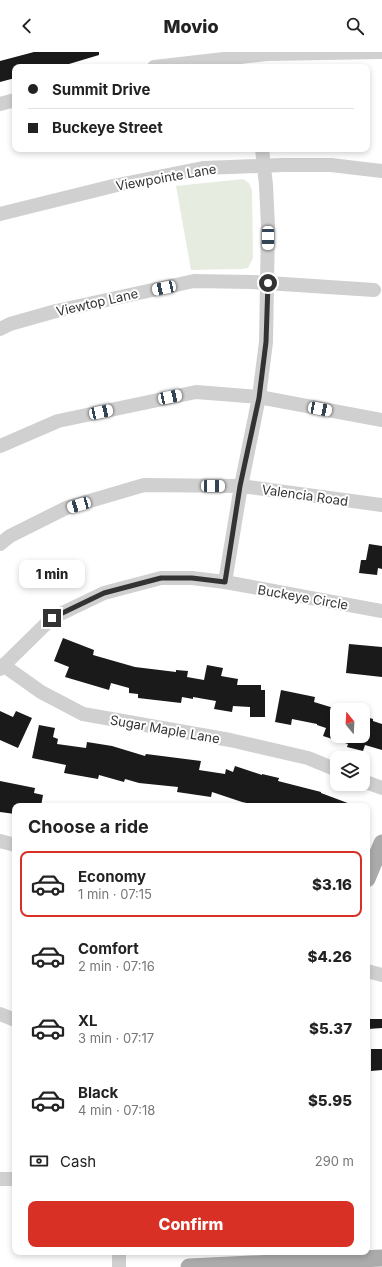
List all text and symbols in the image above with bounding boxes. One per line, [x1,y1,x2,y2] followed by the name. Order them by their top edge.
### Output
[16,15,38,37] icon: back
[344,15,366,37] icon: search
[163,16,219,37] text: Movio
[52,80,150,99] text: Summit Drive
[52,118,163,137] text: Buckeye Street
[114,160,218,194] street label: Viewpointe Lane
[262,226,274,250] car
[259,274,277,292] route start
[151,280,177,296] car
[54,285,140,319] street label: Viewtop Lane
[157,389,183,405] car
[307,401,333,417] car
[88,404,114,420] car
[201,480,225,492] car
[261,481,349,509] street label: Valencia Road
[66,496,92,514] car
[19,560,85,588] callout: 1 min
[36,566,68,582] text: 1 min
[257,581,349,613] street label: Buckeye Circle
[43,609,61,627] route end
[330,703,370,743] north arrow
[330,703,370,791] map controls
[109,711,221,747] street label: Sugar Maple Lane
[330,751,370,791] button: layers
[28,816,149,837] text: Choose a ride
[30,866,66,902] icon: car
[78,867,146,886] text: Economy
[312,875,352,894] text: $3.16
[78,886,152,902] text: 1 min · 07:15
[30,938,66,974] icon: car
[78,939,139,958] text: Comfort
[307,947,352,966] text: $4.26
[78,958,155,974] text: 2 min · 07:16
[30,1010,66,1046] icon: car
[78,1011,98,1030] text: XL
[309,1019,352,1038] text: $5.37
[78,1030,154,1046] text: 3 min · 07:17
[30,1082,66,1118] icon: car
[78,1083,118,1102] text: Black
[308,1091,352,1110] text: $5.95
[78,1102,155,1118] text: 4 min · 07:18
[28,1150,50,1172] icon: cash
[60,1152,96,1171] text: Cash
[315,1153,354,1169] text: 290 m
[28,1201,354,1247] button: Confirm

